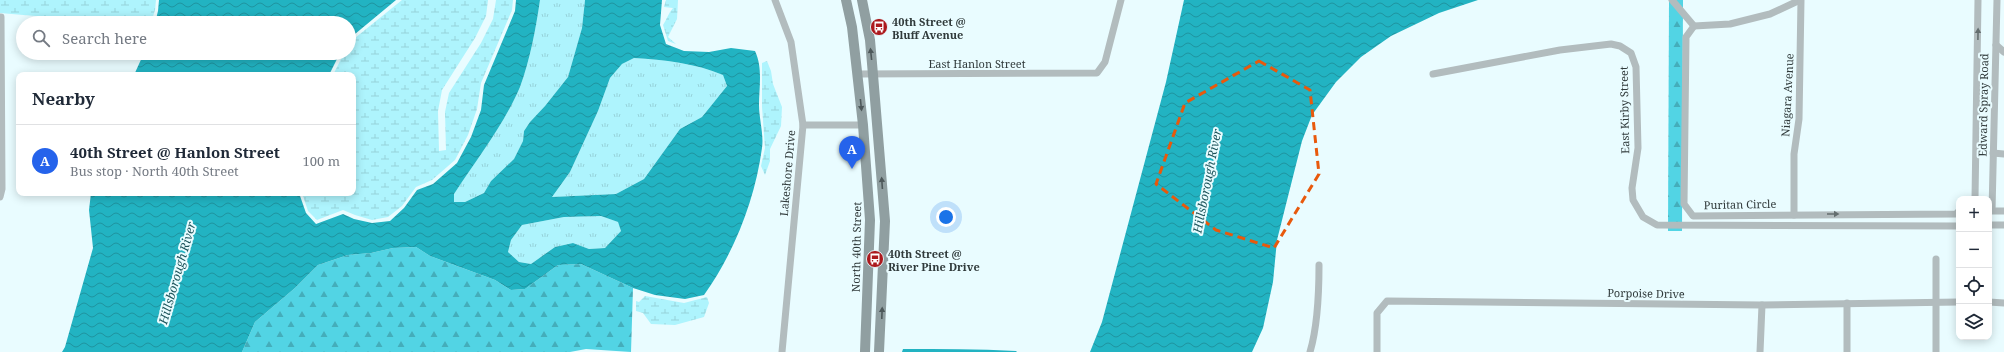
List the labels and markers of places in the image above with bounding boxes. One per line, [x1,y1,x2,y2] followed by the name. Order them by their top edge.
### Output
[892,14,966,42] place label: 40th Street @ Bluff Avenue
[869,17,889,37] bus stop icon: 40th Street @ Bluff Avenue
[839,136,865,169] pin: A
[888,246,980,274] place label: 40th Street @ River Pine Drive
[865,249,885,269] bus stop icon: 40th Street @ River Pine Drive

